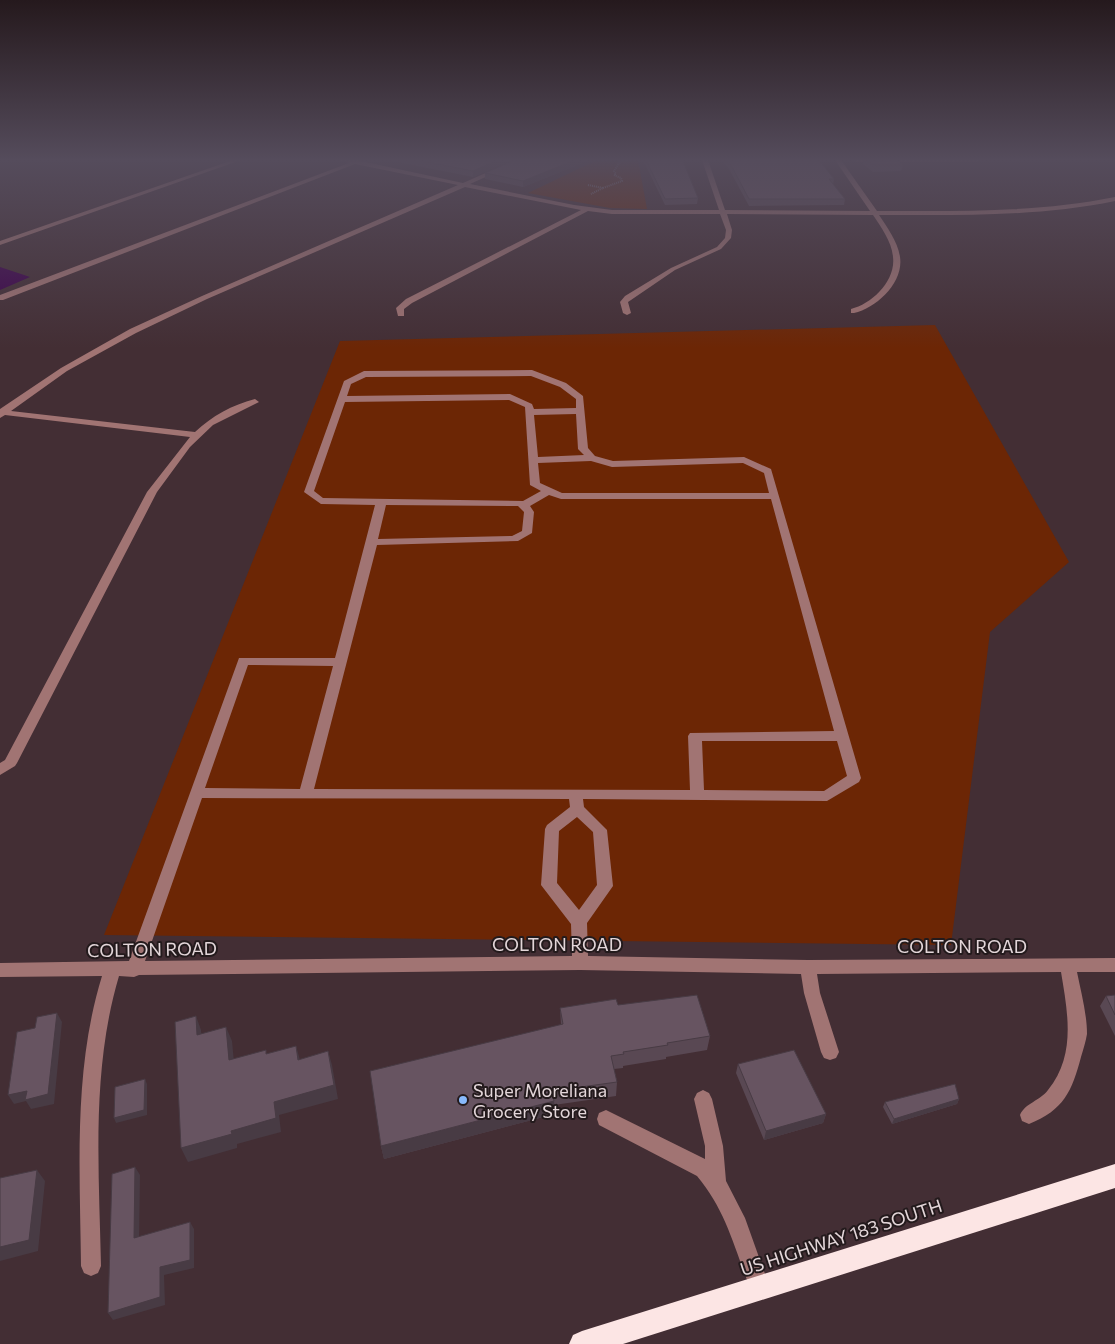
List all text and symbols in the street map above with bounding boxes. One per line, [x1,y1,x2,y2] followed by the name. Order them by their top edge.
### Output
[492,933,622,955] street label: COLTON ROAD
[897,935,1027,957] street label: COLTON ROAD
[87,937,217,961] street label: COLTON ROAD
[473,1079,607,1122] place label: Super Moreliana Grocery Store
[457,1094,469,1106] marker: Super Moreliana Grocery Store
[737,1194,945,1280] street label: US HIGHWAY 183 SOUTH

